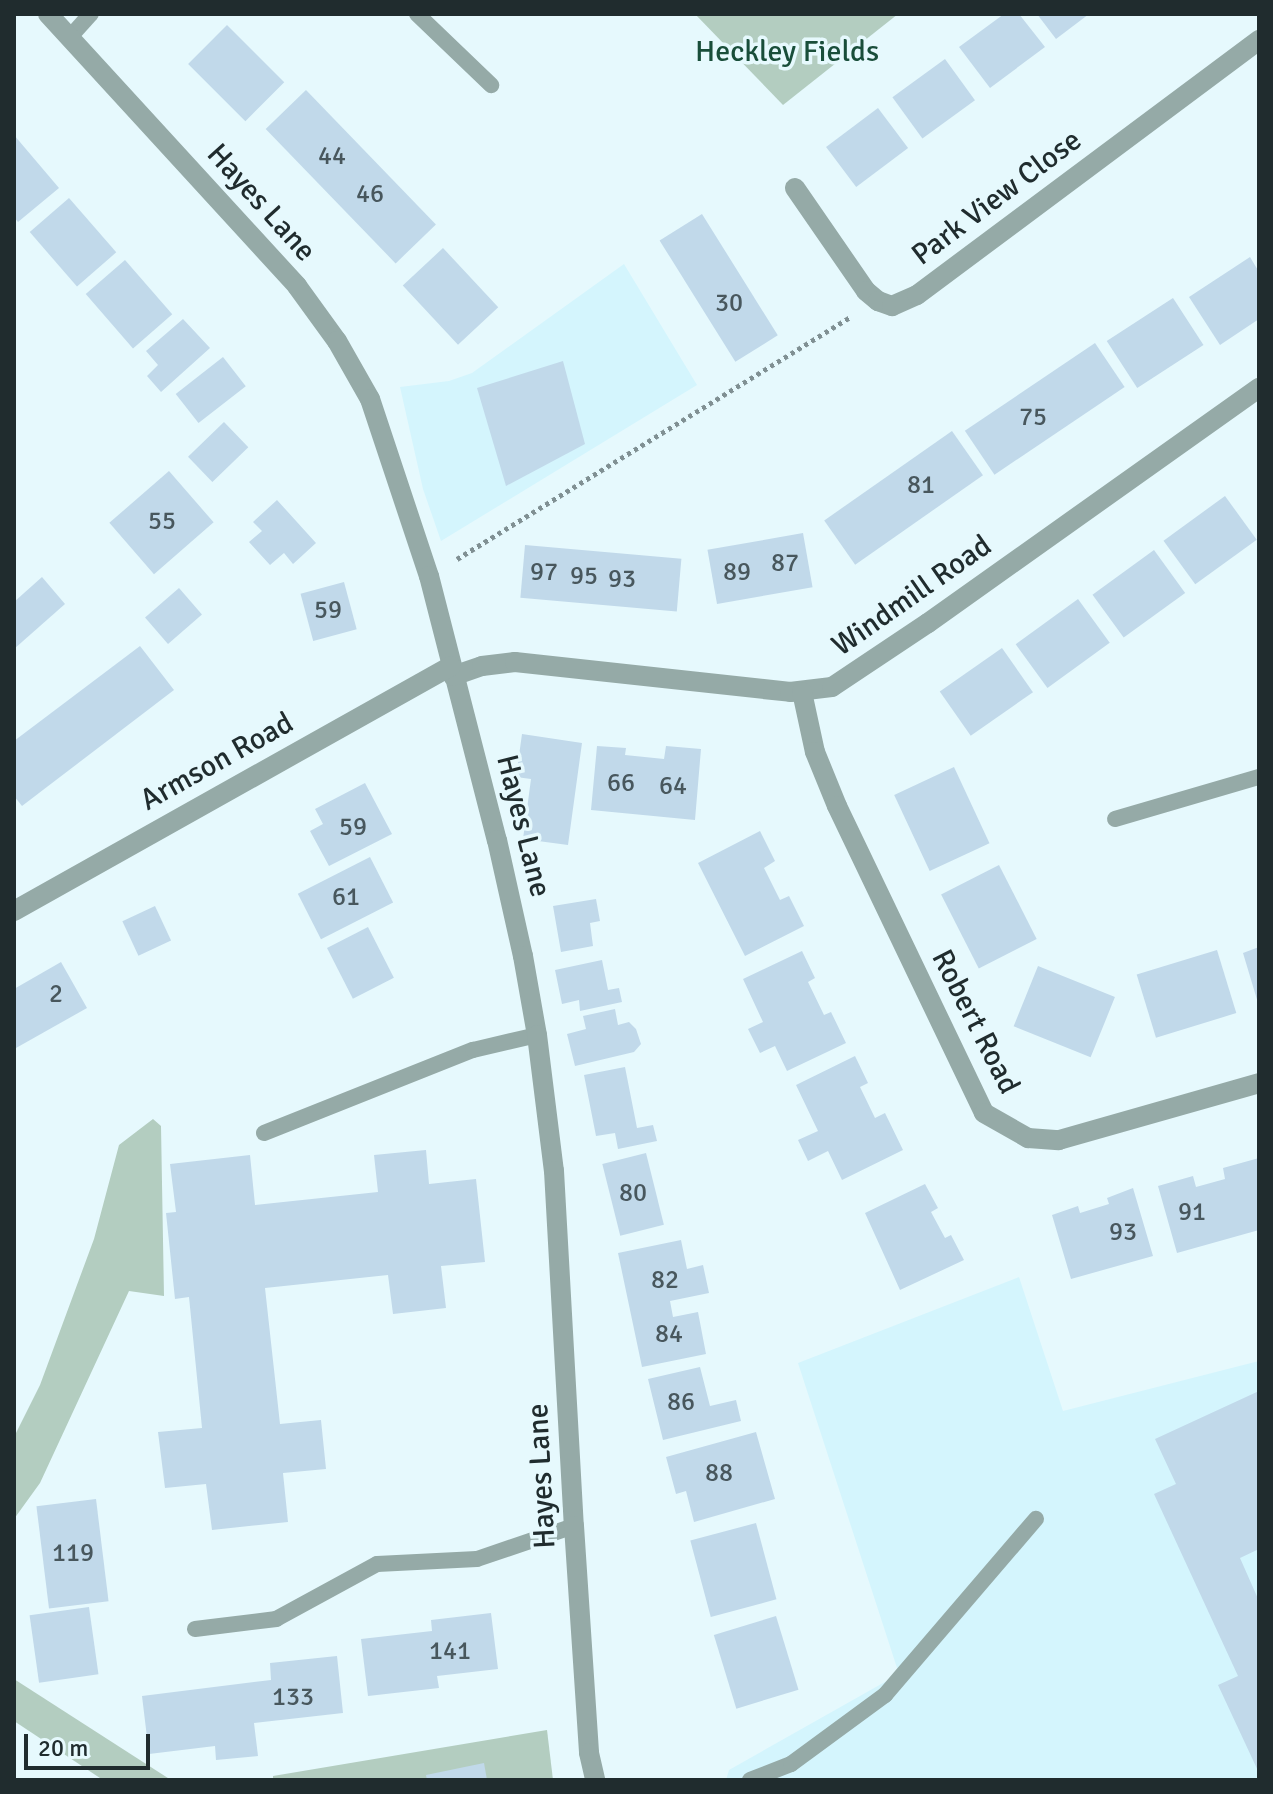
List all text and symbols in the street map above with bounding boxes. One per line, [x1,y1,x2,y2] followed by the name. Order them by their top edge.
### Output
[695,34,879,70] park label: Heckley Fields
[905,123,1089,273] street label: Park View Close
[199,137,323,269] street label: Hayes Lane
[318,141,346,173] house number: 44
[356,179,384,211] house number: 46
[715,288,743,320] house number: 30
[1019,402,1047,434] house number: 75
[907,470,935,502] house number: 81
[148,506,176,538] house number: 55
[825,528,999,664] street label: Windmill Road
[771,548,799,580] house number: 87
[530,557,558,589] house number: 97
[723,557,751,589] house number: 89
[570,561,598,593] house number: 95
[608,564,636,596] house number: 93
[314,595,342,627] house number: 59
[134,705,300,819] street label: Armson Road
[488,751,558,901] street label: Hayes Lane
[607,768,635,800] house number: 66
[659,771,687,803] house number: 64
[339,812,367,844] house number: 59
[332,882,360,914] house number: 61
[923,944,1027,1100] street label: Robert Road
[49,979,63,1011] house number: 2
[619,1178,647,1210] house number: 80
[1178,1197,1206,1229] house number: 91
[1109,1217,1137,1249] house number: 93
[651,1265,679,1297] house number: 82
[655,1319,683,1351] house number: 84
[667,1387,695,1419] house number: 86
[520,1402,564,1550] street label: Hayes Lane
[705,1458,733,1490] house number: 88
[52,1538,94,1570] house number: 119
[429,1636,471,1668] house number: 141
[272,1682,314,1714] house number: 133
[28,1718,154,1768] scale bar
[38,1733,88,1763] text: 20 m

